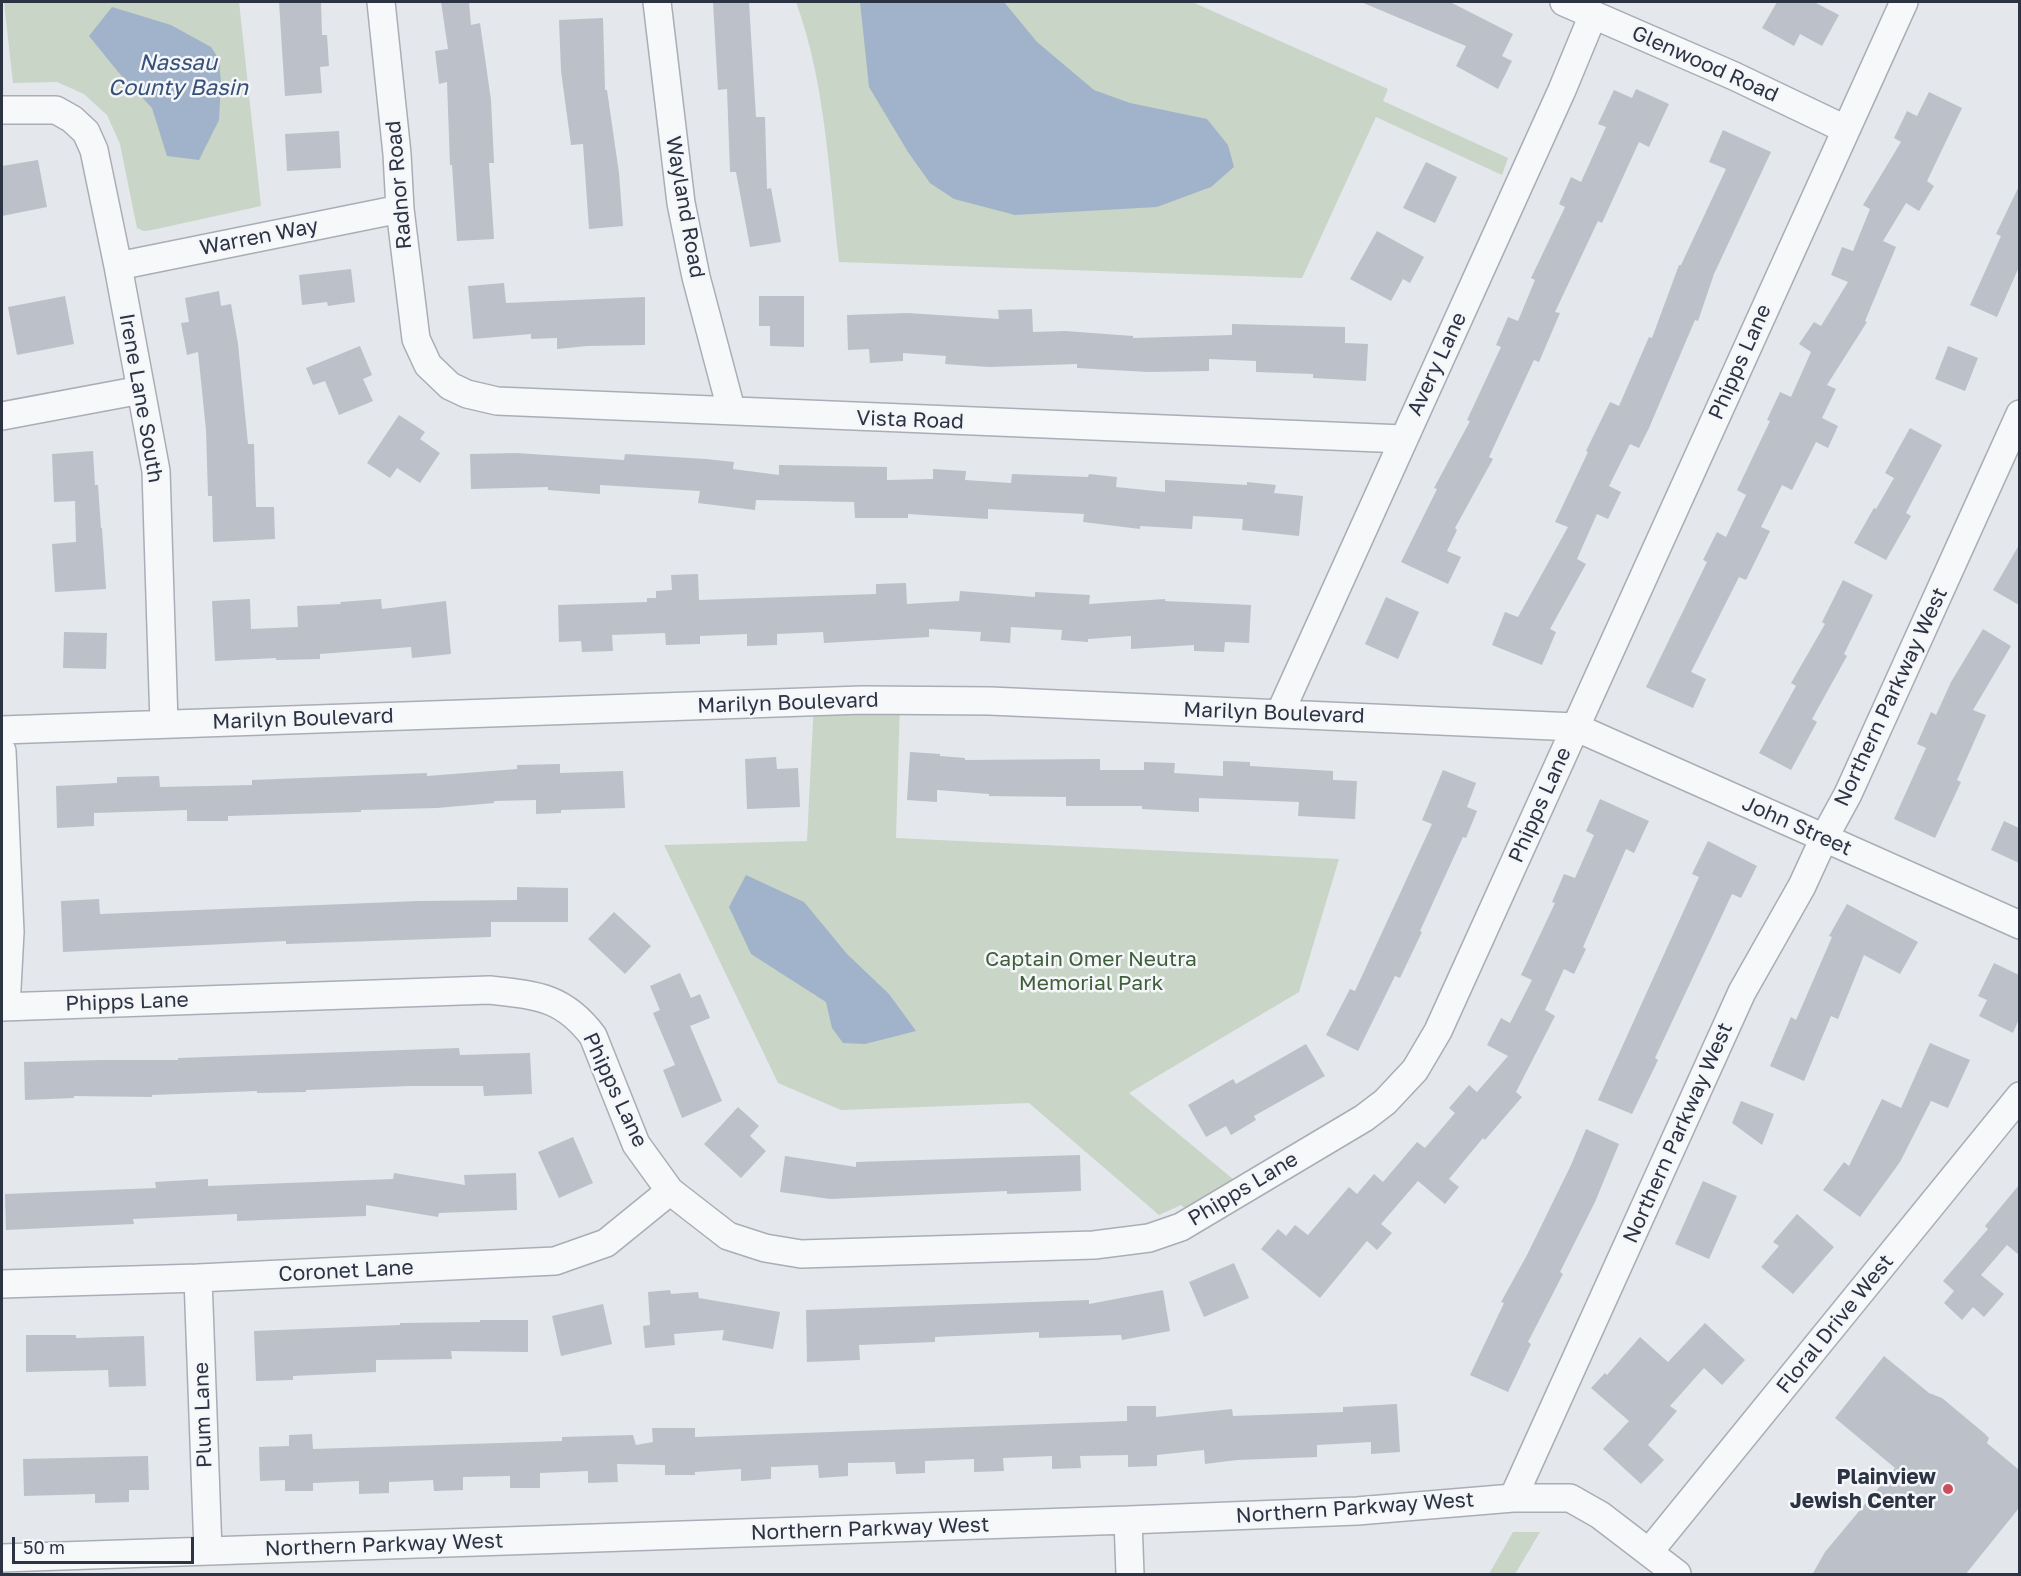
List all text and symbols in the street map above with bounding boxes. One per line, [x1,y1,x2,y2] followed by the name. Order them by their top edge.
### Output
[1628,20,1782,108] street label: Glenwood Road
[108,50,248,101] water label: Nassau County Basin
[381,120,417,250] street label: Radnor Road
[660,134,710,280] street label: Wayland Road
[198,213,320,261] street label: Warren Way
[1703,300,1777,424] street label: Phipps Lane
[1402,308,1472,420] street label: Avery Lane
[114,311,168,485] street label: Irene Lane South
[856,406,964,434] street label: Vista Road
[1829,583,1953,811] street label: Northern Parkway West
[697,687,879,719] street label: Marilyn Boulevard
[1183,697,1365,729] street label: Marilyn Boulevard
[212,703,394,735] street label: Marilyn Boulevard
[1503,743,1577,867] street label: Phipps Lane
[1738,791,1856,861] street label: John Street
[985,946,1197,996] park label: Captain Omer Neutra Memorial Park
[65,987,189,1017] street label: Phipps Lane
[1618,1019,1738,1247] street label: Northern Parkway West
[577,1029,653,1151] street label: Phipps Lane
[1184,1146,1302,1232] street label: Phipps Lane
[1771,1249,1899,1399] street label: Floral Drive West
[278,1255,414,1287] street label: Coronet Lane
[189,1362,217,1468] street label: Plum Lane
[1790,1464,1936,1514] place label: Plainview Jewish Center
[1941,1482,1955,1496] marker: Plainview Jewish Center
[1235,1487,1475,1529] street label: Northern Parkway West
[750,1512,990,1546] street label: Northern Parkway West
[15,1525,196,1563] scale bar
[264,1528,504,1562] street label: Northern Parkway West
[23,1536,65,1558] text: 50 m

